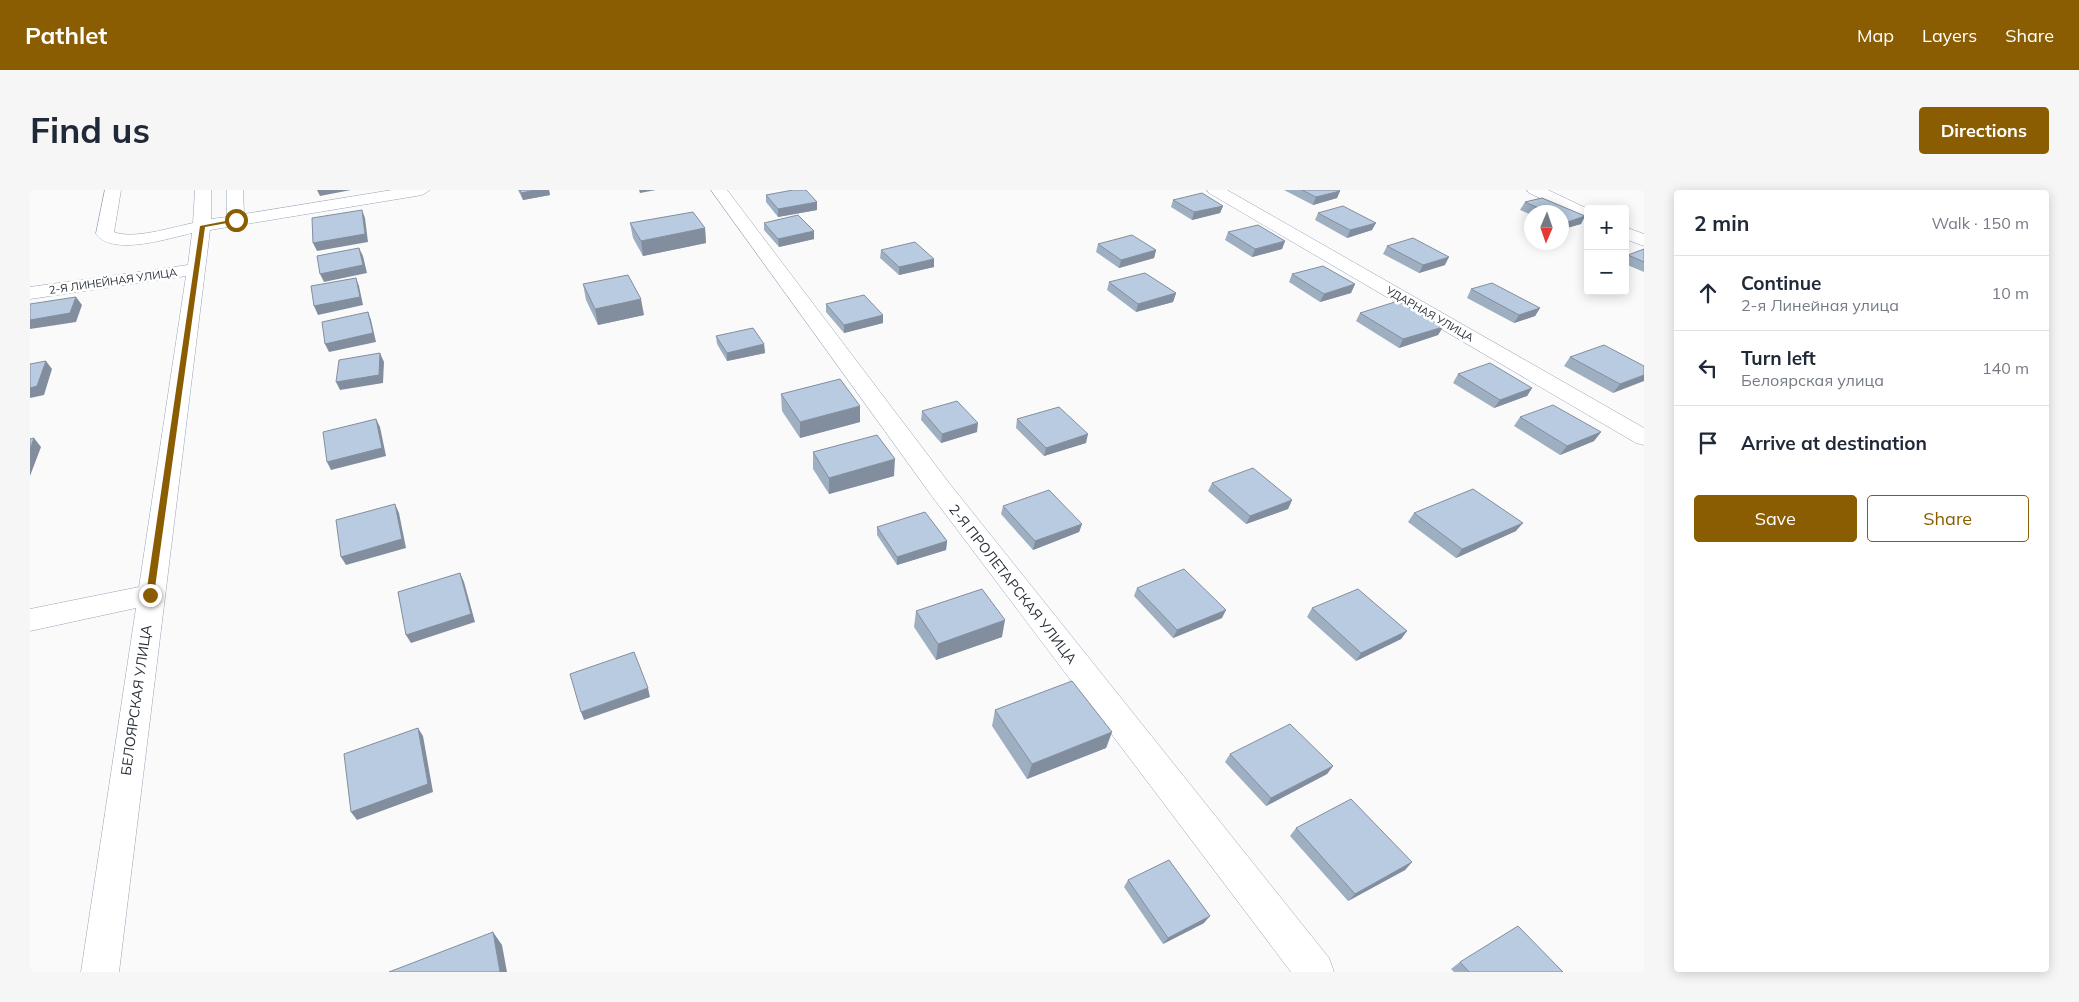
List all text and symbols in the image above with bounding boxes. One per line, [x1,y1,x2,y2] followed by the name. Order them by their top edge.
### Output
[25,20,107,50] text: Pathlet
[1857,24,1894,47] text: Map
[1922,24,1977,47] text: Layers
[2005,24,2054,47] text: Share
[1919,107,2049,154] button: Directions
[30,108,150,152] text: Find us
[1524,205,1569,250] north arrow
[1584,205,1629,295] map controls
[1584,205,1629,250] button: +
[225,209,248,232] route start
[1694,210,1749,236] text: 2 min
[1931,213,2029,233] text: Walk · 150 m
[1584,250,1629,295] button: −
[48,265,178,297] street label: 2-Я ЛИНЕЙНАЯ УЛИЦА
[1741,271,1821,295] text: Continue
[1694,279,1722,307] icon: ahead
[1383,283,1476,345] street label: УДАРНАЯ УЛИЦА
[1992,283,2029,303] text: 10 m
[1741,295,1899,315] text: 2-я Линейная улица
[1741,346,1816,370] text: Turn left
[1694,354,1722,382] icon: left
[1982,358,2029,378] text: 140 m
[1741,370,1884,390] text: Белоярская улица
[1694,429,1722,457] icon: arrive
[1741,431,1927,455] text: Arrive at destination
[1694,495,1857,542] button: Save
[1867,495,2029,542] button: Share
[945,501,1081,668] street label: 2-Я ПРОЛЕТАРСКАЯ УЛИЦА
[139,584,162,607] route end
[117,623,156,776] street label: БЕЛОЯРСКАЯ УЛИЦА

